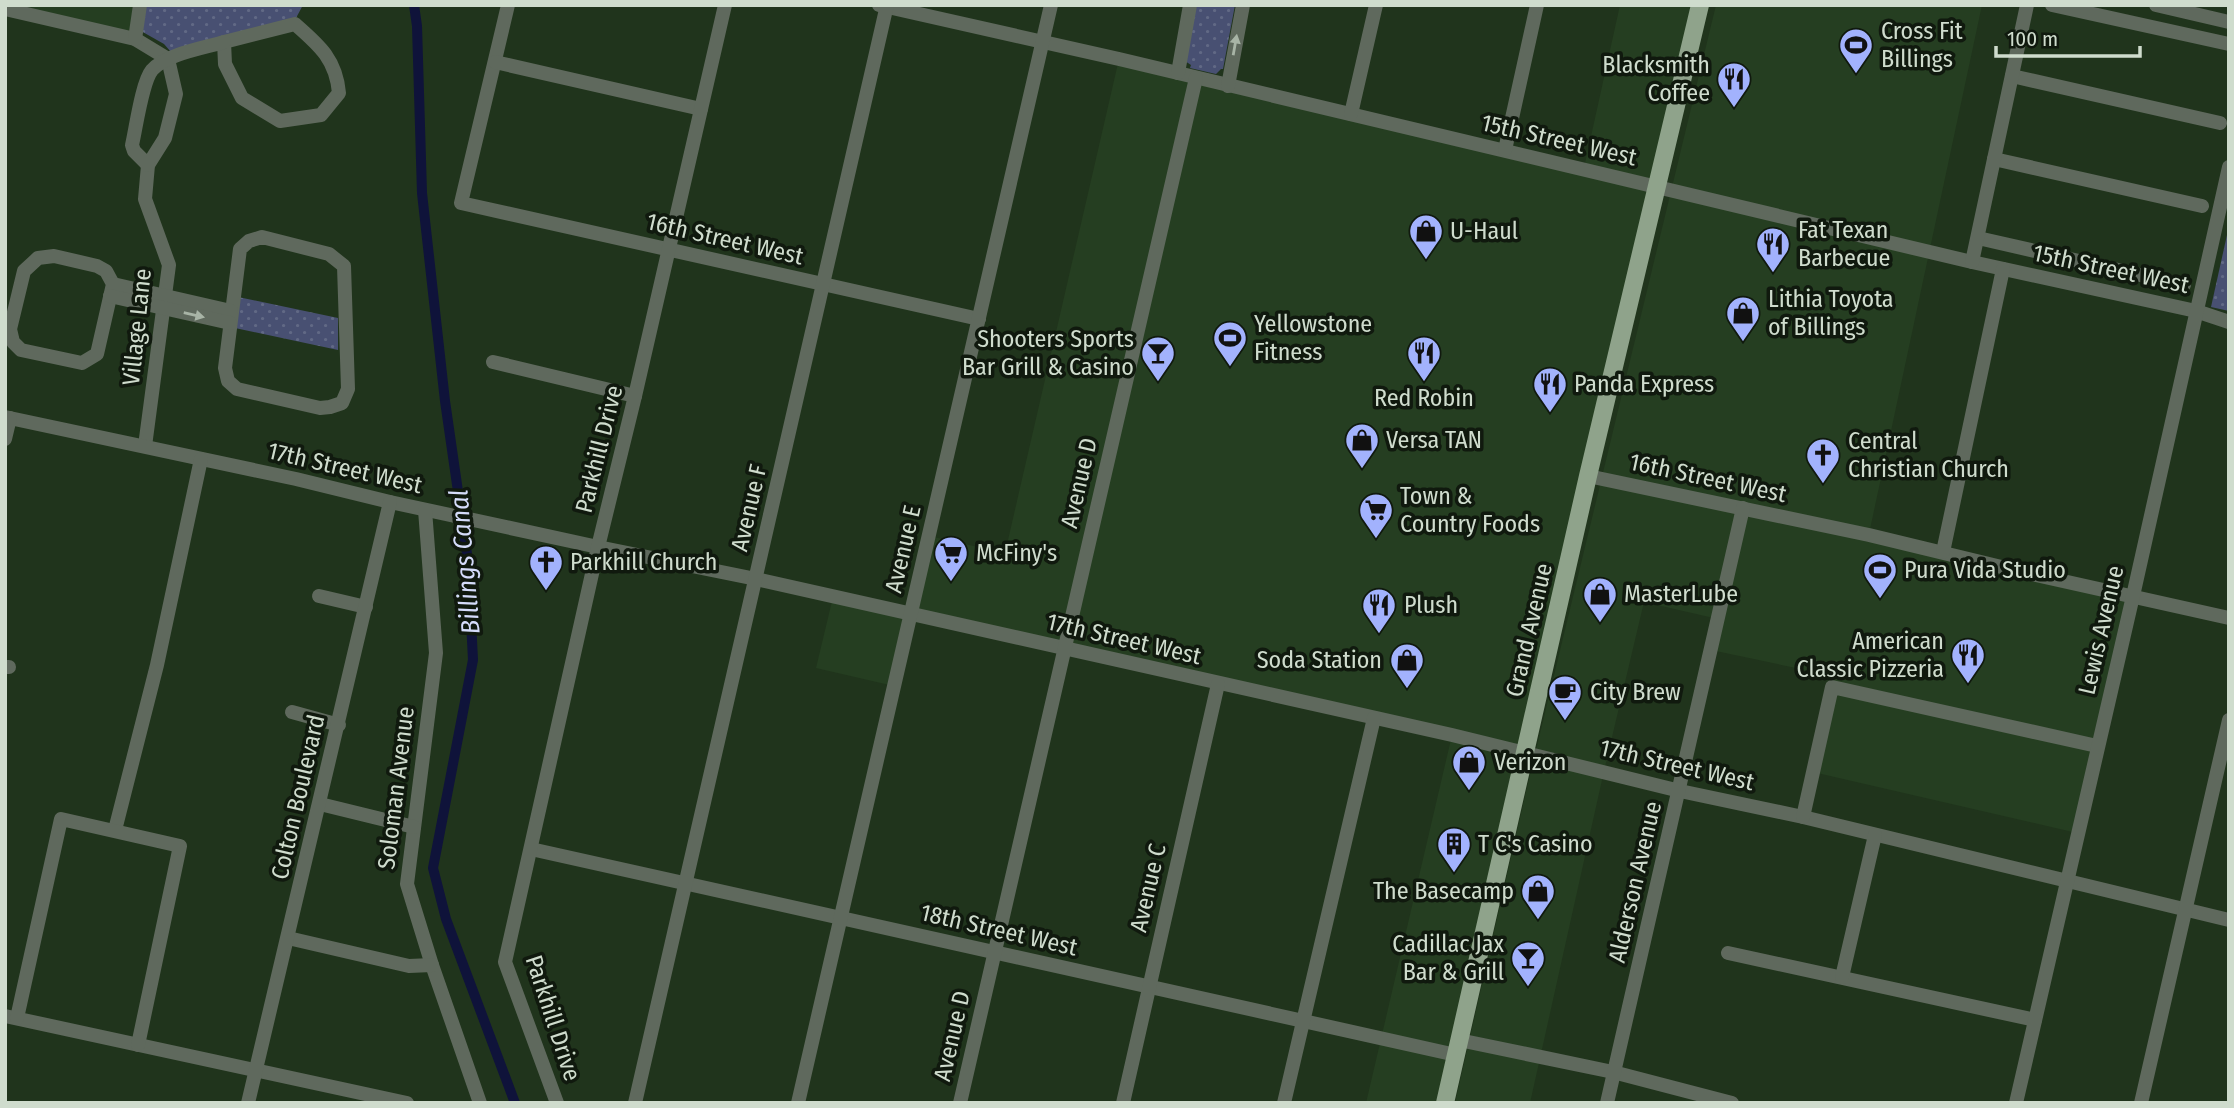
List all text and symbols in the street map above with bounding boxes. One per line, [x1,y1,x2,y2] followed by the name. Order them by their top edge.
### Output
[1996,14,2140,58] scale bar
[1881,17,1963,73] place label: Cross Fit Billings
[1837,26,1875,75] sports icon: Cross Fit Billings
[2007,26,2058,52] text: 100 m
[1230,34,1241,56] one-way arrow
[1602,51,1710,107] place label: Blacksmith Coffee
[1715,60,1753,109] restaurant icon: Blacksmith Coffee
[1479,109,1640,172] street label: 15th Street West
[644,207,806,271] street label: 16th Street West
[1407,212,1445,261] shop icon: U-Haul
[1798,216,1890,272] place label: Fat Texan Barbecue
[1450,217,1518,245] place label: U-Haul
[1754,225,1792,274] restaurant icon: Fat Texan Barbecue
[2030,239,2192,299] street label: 15th Street West
[117,267,157,387] street label: Village Lane
[1768,285,1894,341] place label: Lithia Toyota of Billings
[1724,294,1762,343] shop icon: Lithia Toyota of Billings
[183,310,205,321] one-way arrow
[1254,310,1372,366] place label: Yellowstone Fitness
[1211,319,1249,368] sports icon: Yellowstone Fitness
[962,325,1134,381] place label: Shooters Sports Bar Grill & Casino
[1139,334,1177,383] bar icon: Shooters Sports Bar Grill & Casino
[1405,334,1443,383] restaurant icon: Red Robin
[1531,365,1569,414] restaurant icon: Panda Express
[1574,370,1714,398] place label: Panda Express
[570,382,628,516] street label: Parkhill Drive
[1374,384,1474,412] place label: Red Robin
[1343,421,1381,470] shop icon: Versa TAN
[1386,426,1482,454] place label: Versa TAN
[1848,427,2009,483] place label: Central Christian Church
[1055,435,1103,531] street label: Avenue D
[1804,436,1842,485] church icon: Central Christian Church
[265,437,425,499] street label: 17th Street West
[1627,448,1789,508] street label: 16th Street West
[725,461,773,554] street label: Avenue F
[1400,482,1540,538] place label: Town & Country Foods
[443,488,487,636] water label: Billings Canal
[1357,491,1395,540] supermarket icon: Town & Country Foods
[879,502,927,596] street label: Avenue E
[932,534,970,583] supermarket icon: McFiny's
[976,539,1057,567] place label: McFiny's
[527,543,565,592] church icon: Parkhill Church
[570,548,717,576] place label: Parkhill Church
[1861,551,1899,600] sports icon: Pura Vida Studio
[1904,556,2066,584] place label: Pura Vida Studio
[1500,560,1558,700] street label: Grand Avenue
[2073,563,2129,697] street label: Lewis Avenue
[1581,575,1619,624] shop icon: MasterLube
[1624,580,1738,608] place label: MasterLube
[1360,586,1398,635] restaurant icon: Plush
[1404,591,1458,619] place label: Plush
[1044,608,1204,670] street label: 17th Street West
[1797,627,1944,683] place label: American Classic Pizzeria
[1949,636,1987,685] restaurant icon: American Classic Pizzeria
[1388,641,1426,690] shop icon: Soda Station
[1257,646,1382,674] place label: Soda Station
[1546,673,1584,722] cafe icon: City Brew
[1590,678,1681,706] place label: City Brew
[372,705,420,871] street label: Soloman Avenue
[265,712,331,882] street label: Colton Boulevard
[1597,734,1757,796] street label: 17th Street West
[1450,743,1488,792] shop icon: Verizon
[1494,748,1566,776] place label: Verizon
[1603,799,1667,965] street label: Alderson Avenue
[1435,825,1473,874] building icon: T C's Casino
[1478,830,1593,858] place label: T C's Casino
[1124,841,1172,935] street label: Avenue C
[1519,872,1557,921] shop icon: The Basecamp
[1373,877,1514,905] place label: The Basecamp
[918,898,1080,962] street label: 18th Street West
[1392,930,1504,986] place label: Cadillac Jax Bar & Grill
[1509,939,1547,988] bar icon: Cadillac Jax Bar & Grill
[520,952,586,1084] street label: Parkhill Drive
[928,988,976,1084] street label: Avenue D

